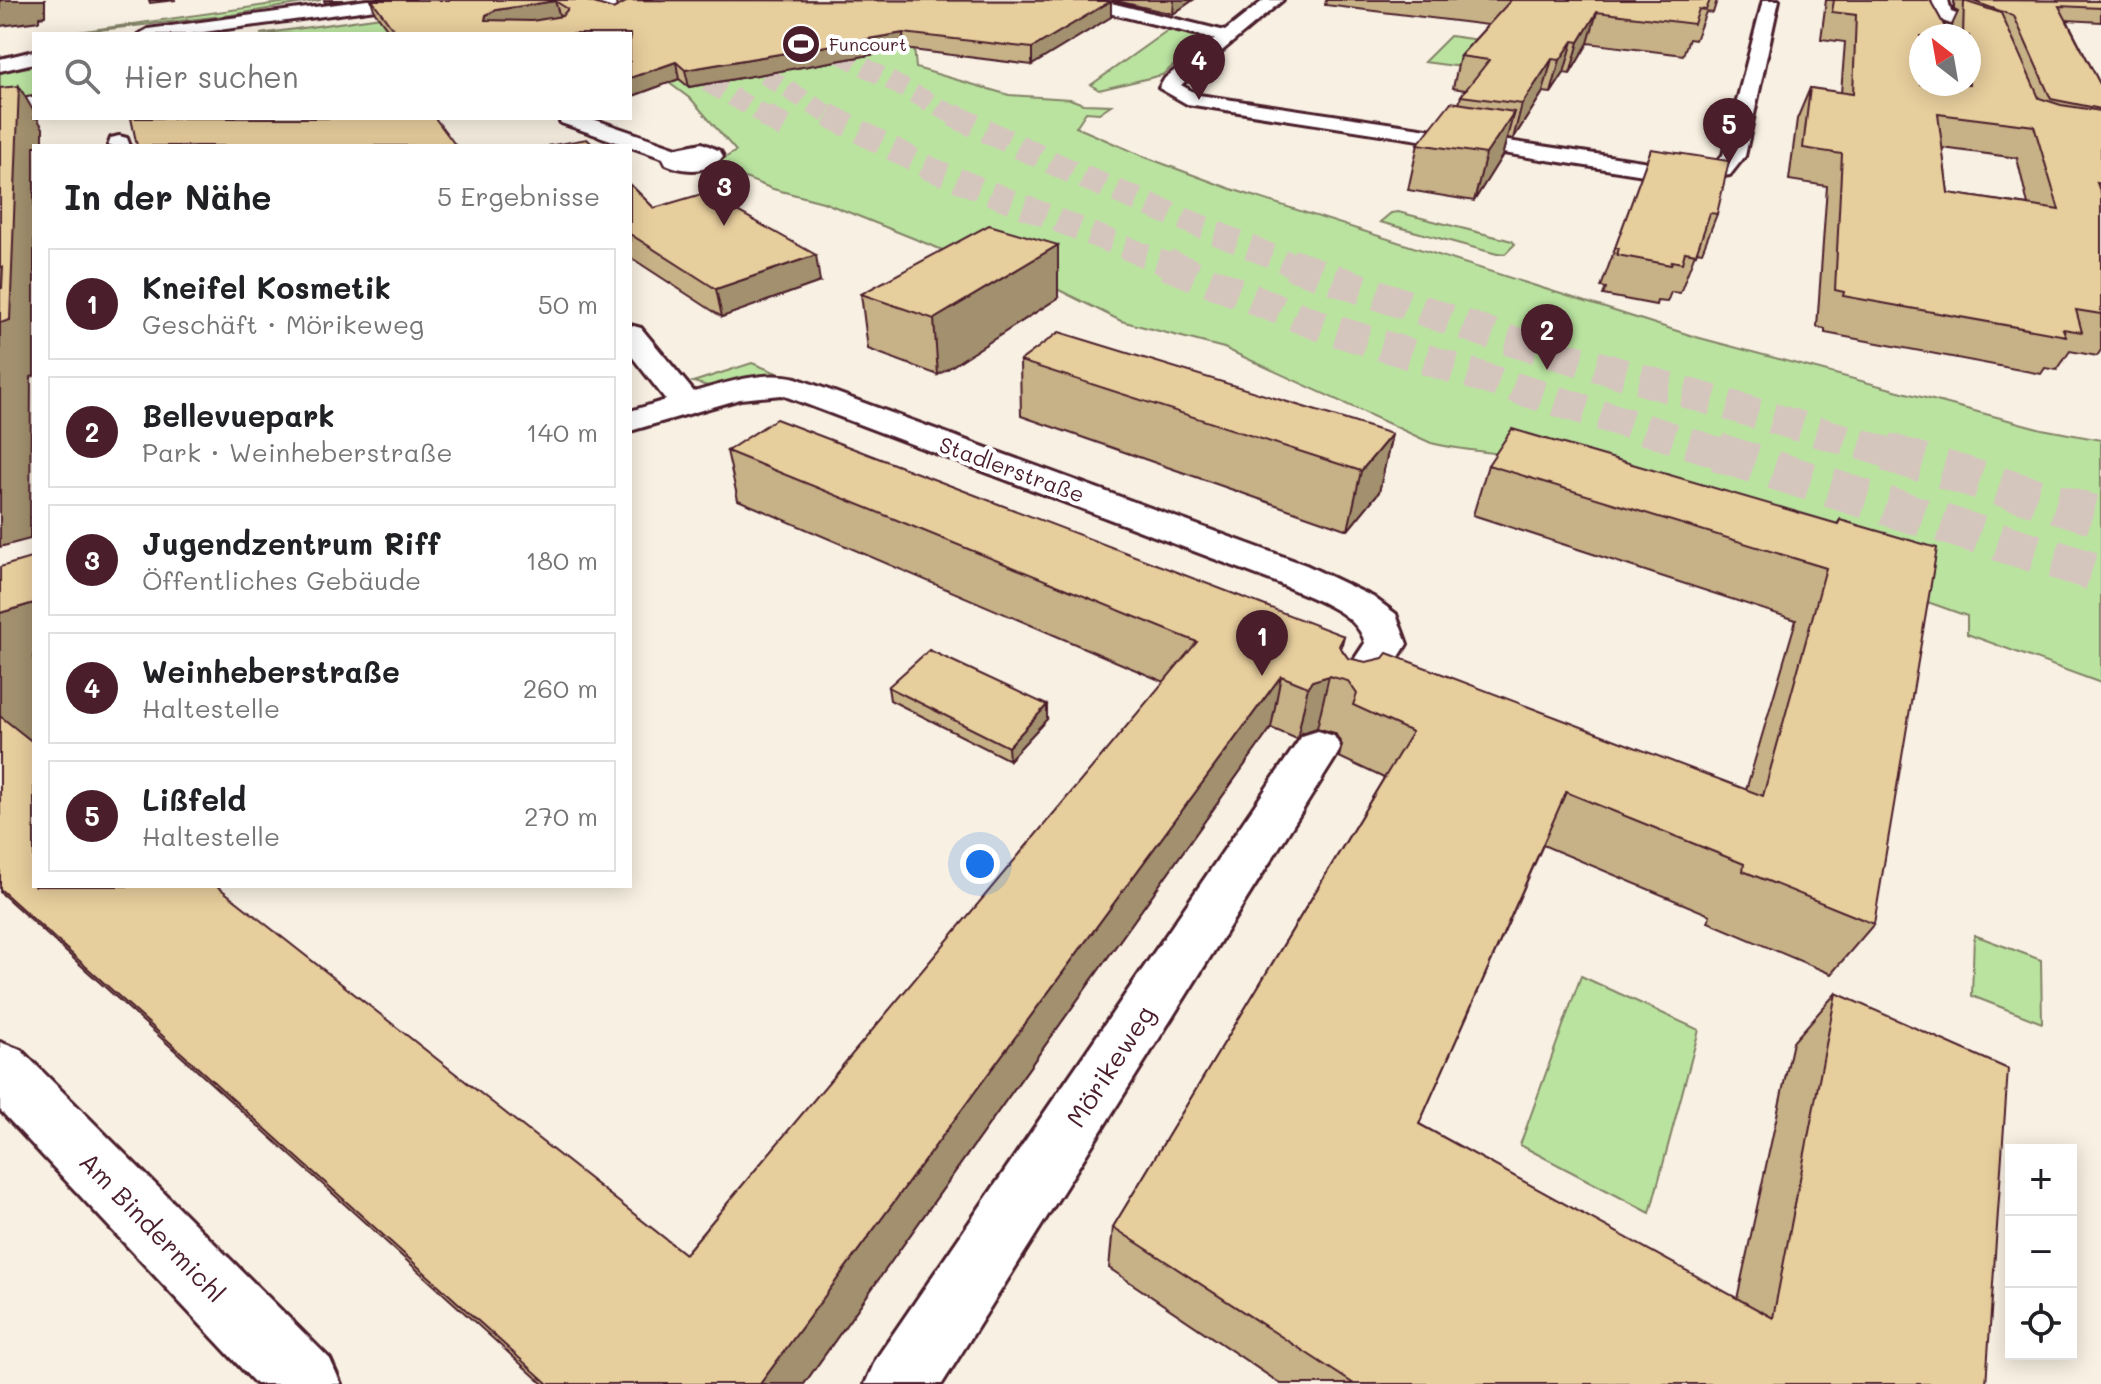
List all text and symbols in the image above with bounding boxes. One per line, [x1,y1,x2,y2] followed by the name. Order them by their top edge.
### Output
[780,23,822,65] sports icon: Funcourt
[1909,24,1981,96] north arrow
[32,32,632,120] search box
[829,32,907,56] place label: Funcourt
[1173,34,1225,100] pin: 4
[60,54,104,98] icon: search
[124,56,299,96] text: Hier suchen
[1703,98,1755,164] pin: 5
[698,160,750,226] pin: 3
[64,174,272,219] text: In der Nähe
[437,179,600,213] text: 5 Ergebnisse
[142,267,391,307] text: Kneifel Kosmetik
[86,287,98,321] text: 1
[538,287,598,321] text: 50 m
[1521,304,1573,370] pin: 2
[142,307,424,341] text: Geschäft · Mörikeweg
[142,395,335,435] text: Bellevuepark
[85,415,99,449] text: 2
[526,415,598,449] text: 140 m
[935,429,1089,509] street label: Stadlerstraße
[142,435,453,469] text: Park · Weinheberstraße
[142,523,440,563] text: Jugendzentrum Riff
[84,543,100,577] text: 3
[526,543,598,577] text: 180 m
[142,563,421,597] text: Öffentliches Gebäude
[1236,610,1288,676] pin: 1
[142,651,400,691] text: Weinheberstraße
[84,671,100,705] text: 4
[523,671,598,705] text: 260 m
[142,691,280,725] text: Haltestelle
[142,779,246,819] text: Lißfeld
[84,799,100,833] text: 5
[524,799,598,833] text: 270 m
[142,819,280,853] text: Haltestelle
[960,844,1000,884] your location
[1058,999,1162,1133] street label: Mörikeweg
[2005,1144,2077,1360] map controls
[2005,1144,2077,1216] button: +
[73,1145,233,1309] street label: Am Bindermichl
[2005,1216,2077,1288] button: −
[2005,1288,2077,1360] button: locate

